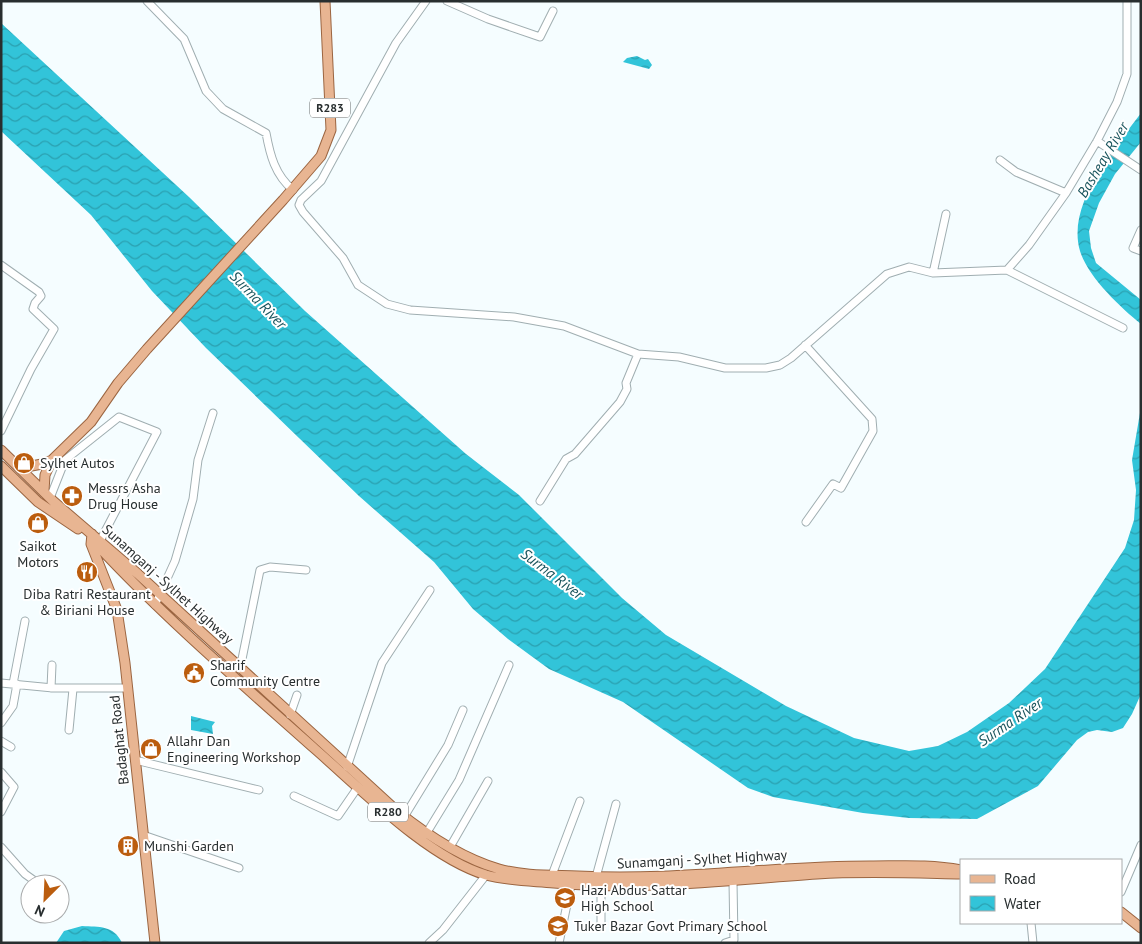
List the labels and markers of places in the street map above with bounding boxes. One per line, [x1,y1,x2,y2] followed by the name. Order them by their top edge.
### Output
[12,451,36,475] shop icon: Sylhet Autos
[40,454,115,472] place label: Sylhet Autos
[88,479,161,513] place label: Messrs Asha Drug House
[60,484,84,508] pharmacy icon: Messrs Asha Drug House
[26,511,50,535] shop icon: Saikot Motors
[17,537,59,571] place label: Saikot Motors
[75,560,99,584] restaurant icon: Diba Ratri Restaurant & Biriani House
[23,585,151,619] place label: Diba Ratri Restaurant & Biriani House
[210,656,320,690] place label: Sharif Community Centre
[182,661,206,685] public building icon: Sharif Community Centre
[167,732,301,766] place label: Allahr Dan Engineering Workshop
[139,737,163,761] shop icon: Allahr Dan Engineering Workshop
[116,834,140,858] building icon: Munshi Garden
[144,837,234,855] place label: Munshi Garden
[581,881,687,915] place label: Hazi Abdus Sattar High School
[553,886,577,910] school or university icon: Hazi Abdus Sattar High School
[546,914,570,938] school or university icon: Tuker Bazar Govt Primary School
[574,917,767,935] place label: Tuker Bazar Govt Primary School

